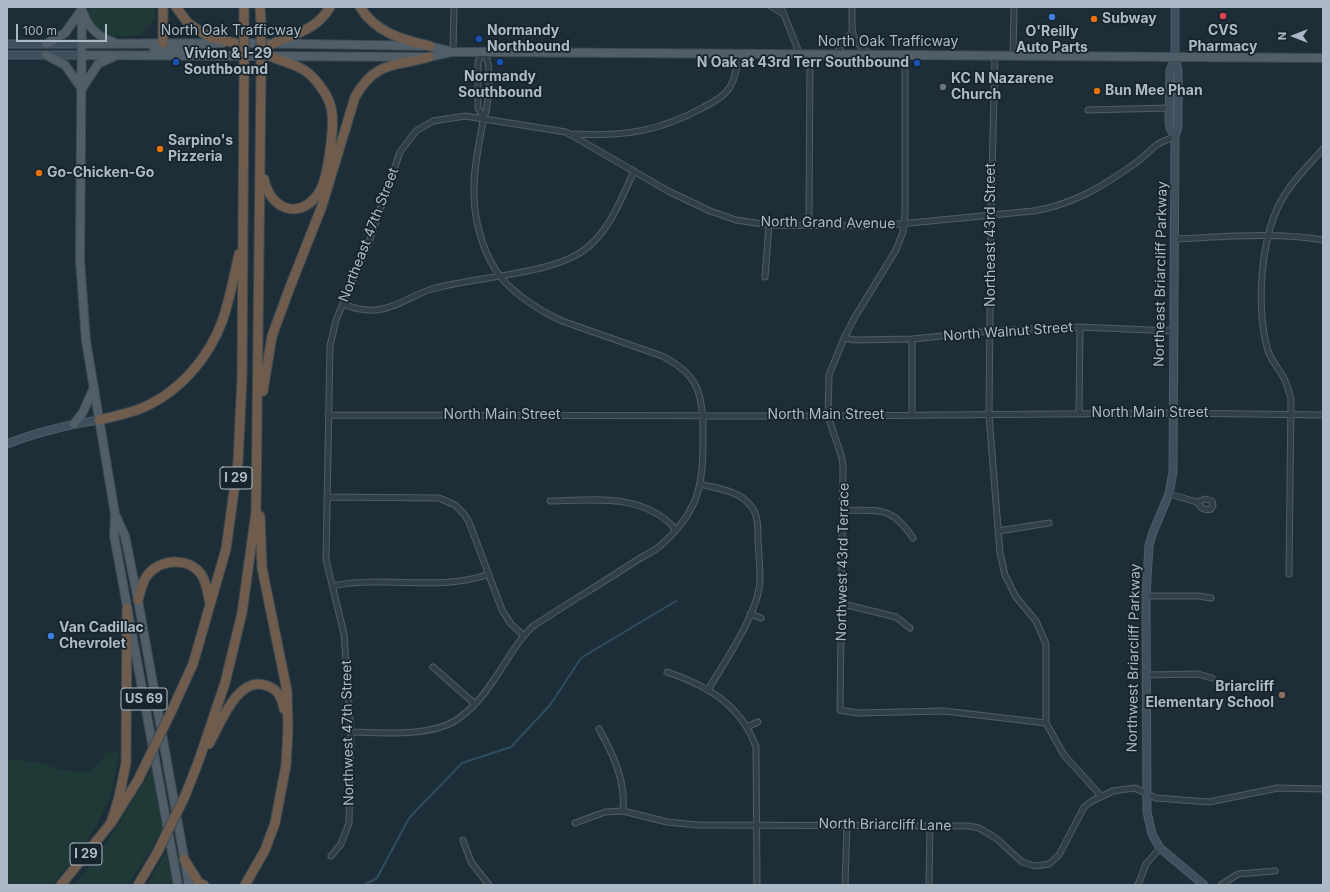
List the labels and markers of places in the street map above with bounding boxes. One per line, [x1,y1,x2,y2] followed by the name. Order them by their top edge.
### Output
[1102,11,1157,27] place label: Subway
[1218,11,1228,21] marker: CVS Pharmacy
[1047,12,1057,22] marker: O'Reilly Auto Parts
[1089,14,1099,24] marker: Subway
[487,23,570,56] place label: Normandy Northbound
[1188,23,1258,56] place label: CVS Pharmacy
[1016,24,1088,56] place label: O'Reilly Auto Parts
[474,34,484,44] marker: Normandy Northbound
[184,46,272,78] place label: Vivion & I-29 Southbound
[697,55,909,71] place label: N Oak at 43rd Terr Southbound
[171,57,181,67] marker: Vivion & I-29 Southbound
[495,57,505,67] marker: Normandy Southbound
[912,58,922,68] marker: N Oak at 43rd Terr Southbound
[458,69,542,102] place label: Normandy Southbound
[951,71,1054,104] place label: KC N Nazarene Church
[938,82,948,92] marker: KC N Nazarene Church
[1105,83,1203,99] place label: Bun Mee Phan
[1092,86,1102,96] marker: Bun Mee Phan
[168,133,233,166] place label: Sarpino's Pizzeria
[155,144,165,154] marker: Sarpino's Pizzeria
[47,165,154,181] place label: Go-Chicken-Go
[34,168,44,178] marker: Go-Chicken-Go
[59,620,144,652] place label: Van Cadillac Chevrolet
[46,631,56,641] marker: Van Cadillac Chevrolet
[1145,679,1274,712] place label: Briarcliff Elementary School
[1277,690,1287,700] marker: Briarcliff Elementary School

